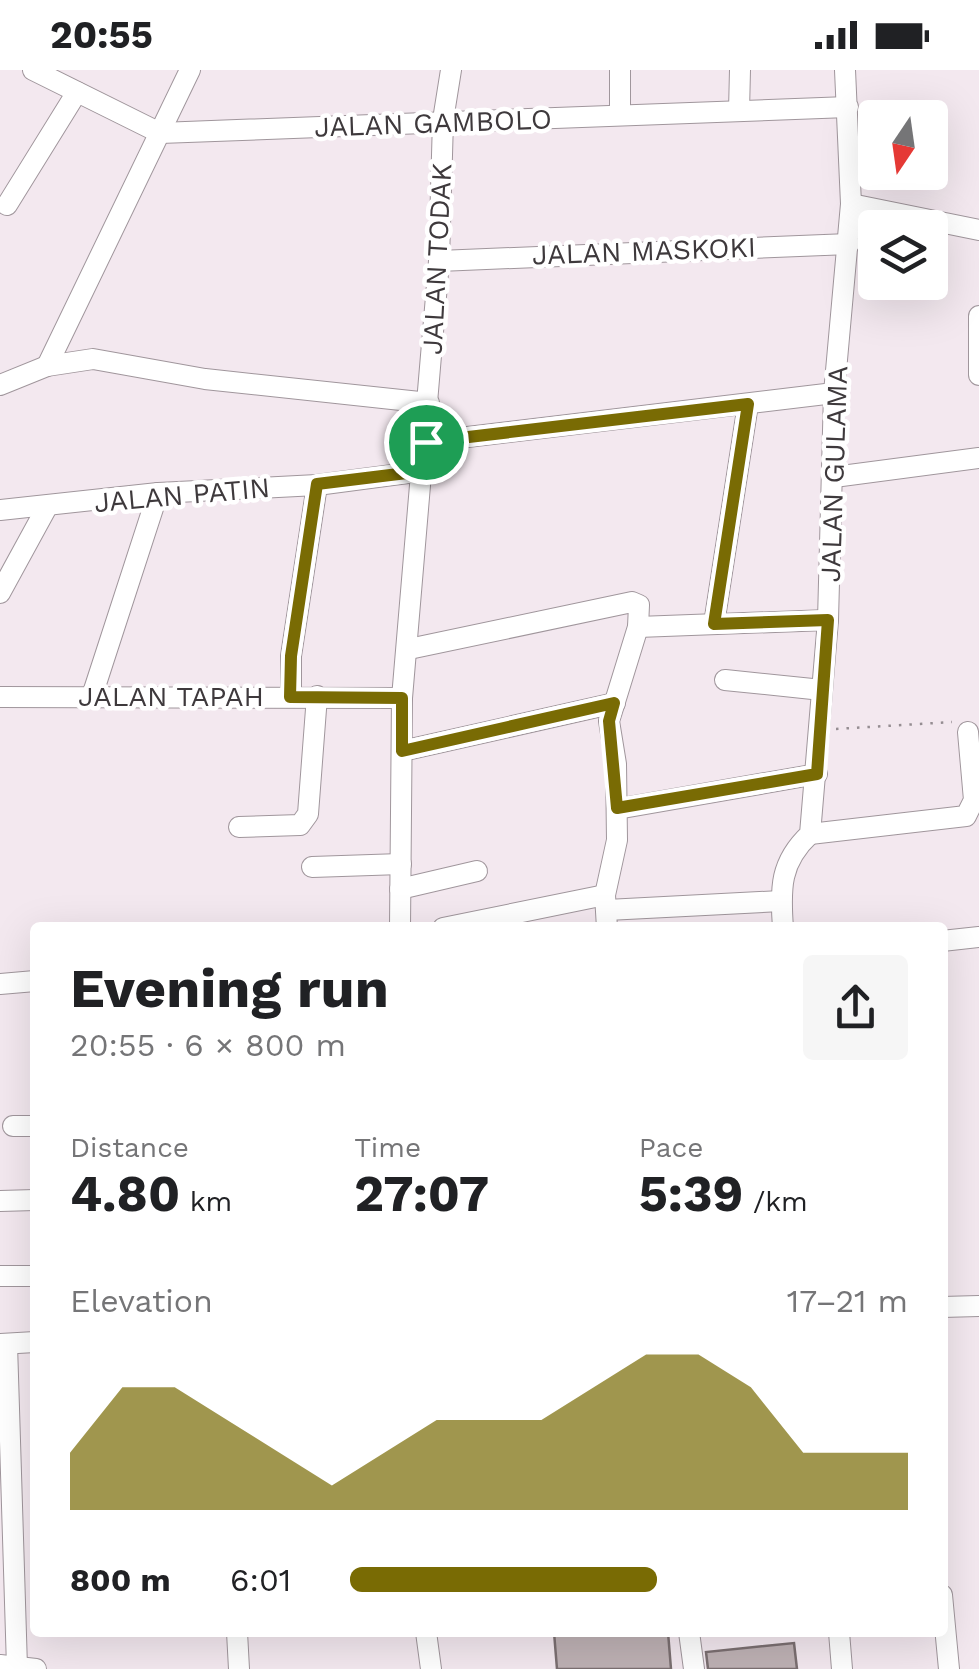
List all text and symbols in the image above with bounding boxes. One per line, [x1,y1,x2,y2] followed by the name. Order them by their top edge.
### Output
[50,13,153,57] text: 20:55
[858,100,948,190] north arrow
[858,100,948,300] map controls
[314,102,552,144] street label: JALAN GAMBOLO
[416,162,458,356] street label: JALAN TODAK
[858,210,948,300] button: layers
[531,231,757,271] street label: JALAN MASKOKI
[814,365,854,583] street label: JALAN GULAMA
[384,400,469,485] pin
[399,415,454,470] icon: arrive
[93,471,271,519] street label: JALAN PATIN
[78,680,264,713] street label: JALAN TAPAH
[803,955,908,1060] button: share
[70,956,389,1020] text: Evening run
[70,1026,346,1064] text: 20:55 · 6 × 800 m
[70,1131,189,1164] text: Distance
[354,1131,421,1164] text: Time
[639,1131,703,1164] text: Pace
[70,1164,180,1223] text: 4.80
[354,1164,489,1223] text: 27:07
[639,1164,743,1223] text: 5:39
[180,1185,232,1218] text: km
[743,1185,808,1218] text: /km
[70,1282,213,1320] text: Elevation
[787,1282,908,1320] text: 17–21 m
[70,1561,171,1599] text: 800 m
[230,1561,291,1599] text: 6:01

